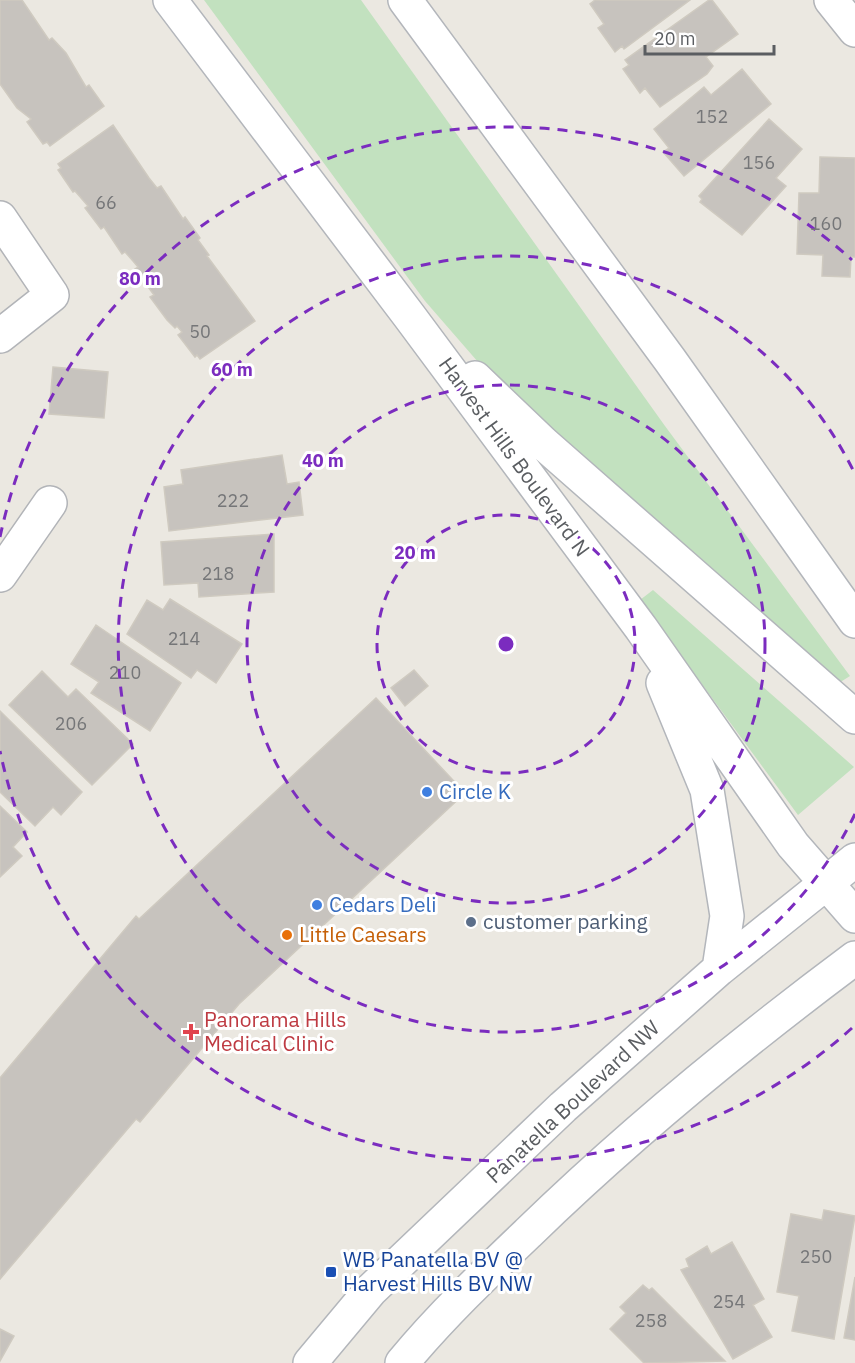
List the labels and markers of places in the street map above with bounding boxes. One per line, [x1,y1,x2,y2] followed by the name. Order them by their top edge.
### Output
[496,634,516,654] centre of rings
[439,777,511,805] place label: Circle K
[420,785,434,799] marker: Circle K
[329,890,436,918] place label: Cedars Deli
[310,898,324,912] marker: Cedars Deli
[483,907,648,935] place label: customer parking
[464,915,478,929] marker: customer parking
[299,920,427,948] place label: Little Caesars
[280,928,294,942] marker: Little Caesars
[204,1005,346,1057] place label: Panorama Hills Medical Clinic
[182,1023,200,1041] marker: Panorama Hills Medical Clinic
[343,1245,533,1297] place label: WB Panatella BV @ Harvest Hills BV NW
[324,1265,338,1279] marker: WB Panatella BV @ Harvest Hills BV NW

